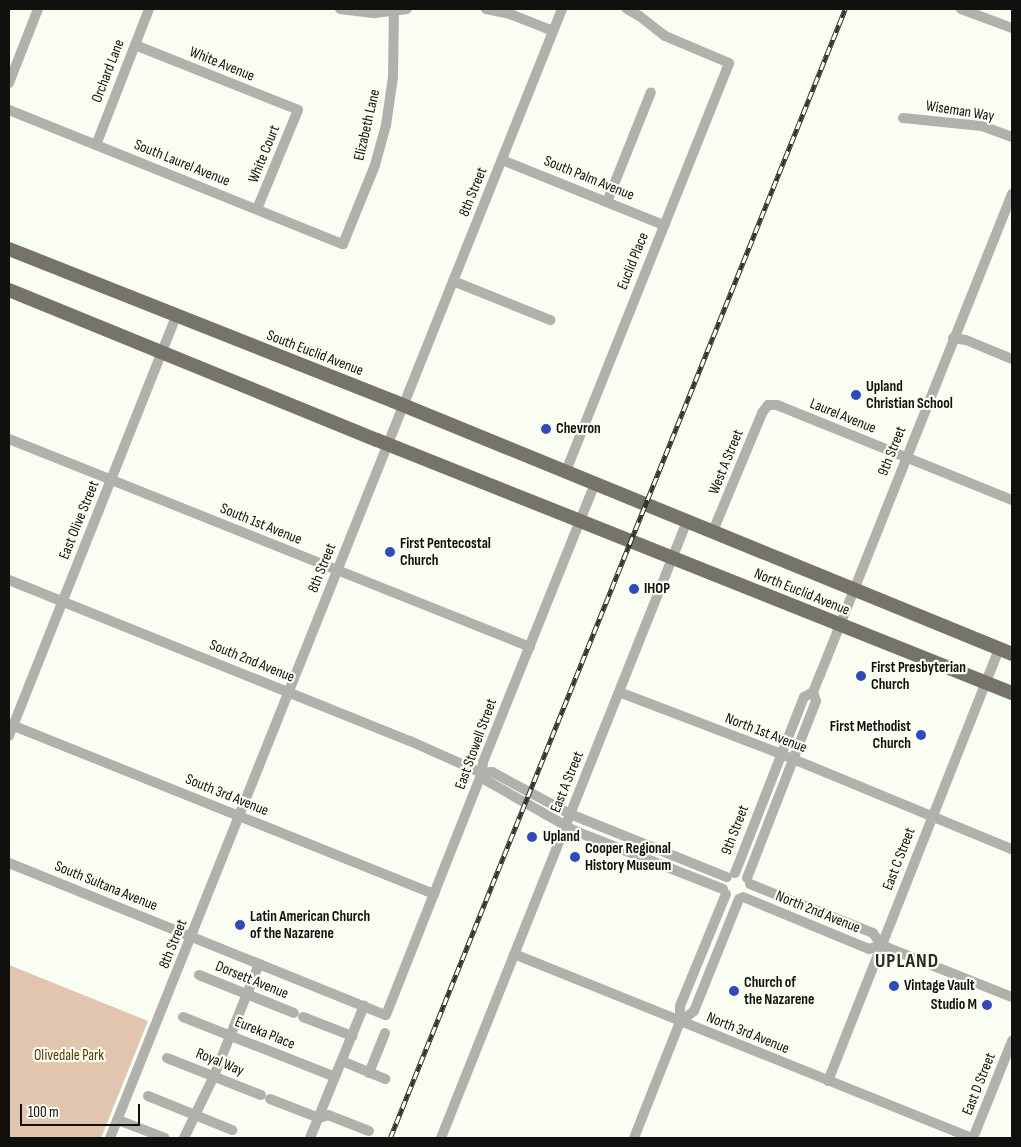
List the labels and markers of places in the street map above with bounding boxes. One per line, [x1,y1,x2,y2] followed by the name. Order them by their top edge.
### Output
[866,377,953,412] place label: Upland Christian School
[850,389,862,401] marker: Upland Christian School
[556,420,601,438] place label: Chevron
[540,423,552,435] marker: Chevron
[400,534,491,569] place label: First Pentecostal Church
[384,546,396,558] marker: First Pentecostal Church
[644,580,670,598] place label: IHOP
[628,583,640,595] marker: IHOP
[871,658,966,693] place label: First Presbyterian Church
[855,670,867,682] marker: First Presbyterian Church
[830,717,911,752] place label: First Methodist Church
[915,729,927,741] marker: First Methodist Church
[543,828,580,846] place label: Upland
[525,830,539,844] marker: Upland
[585,839,671,874] place label: Cooper Regional History Museum
[569,851,581,863] marker: Cooper Regional History Museum
[250,907,370,942] place label: Latin American Church of the Nazarene
[234,919,246,931] marker: Latin American Church of the Nazarene
[744,973,814,1008] place label: Church of the Nazarene
[904,977,975,995] place label: Vintage Vault
[888,980,900,992] marker: Vintage Vault
[728,985,740,997] marker: Church of the Nazarene
[931,996,977,1014] place label: Studio M
[981,999,993,1011] marker: Studio M

